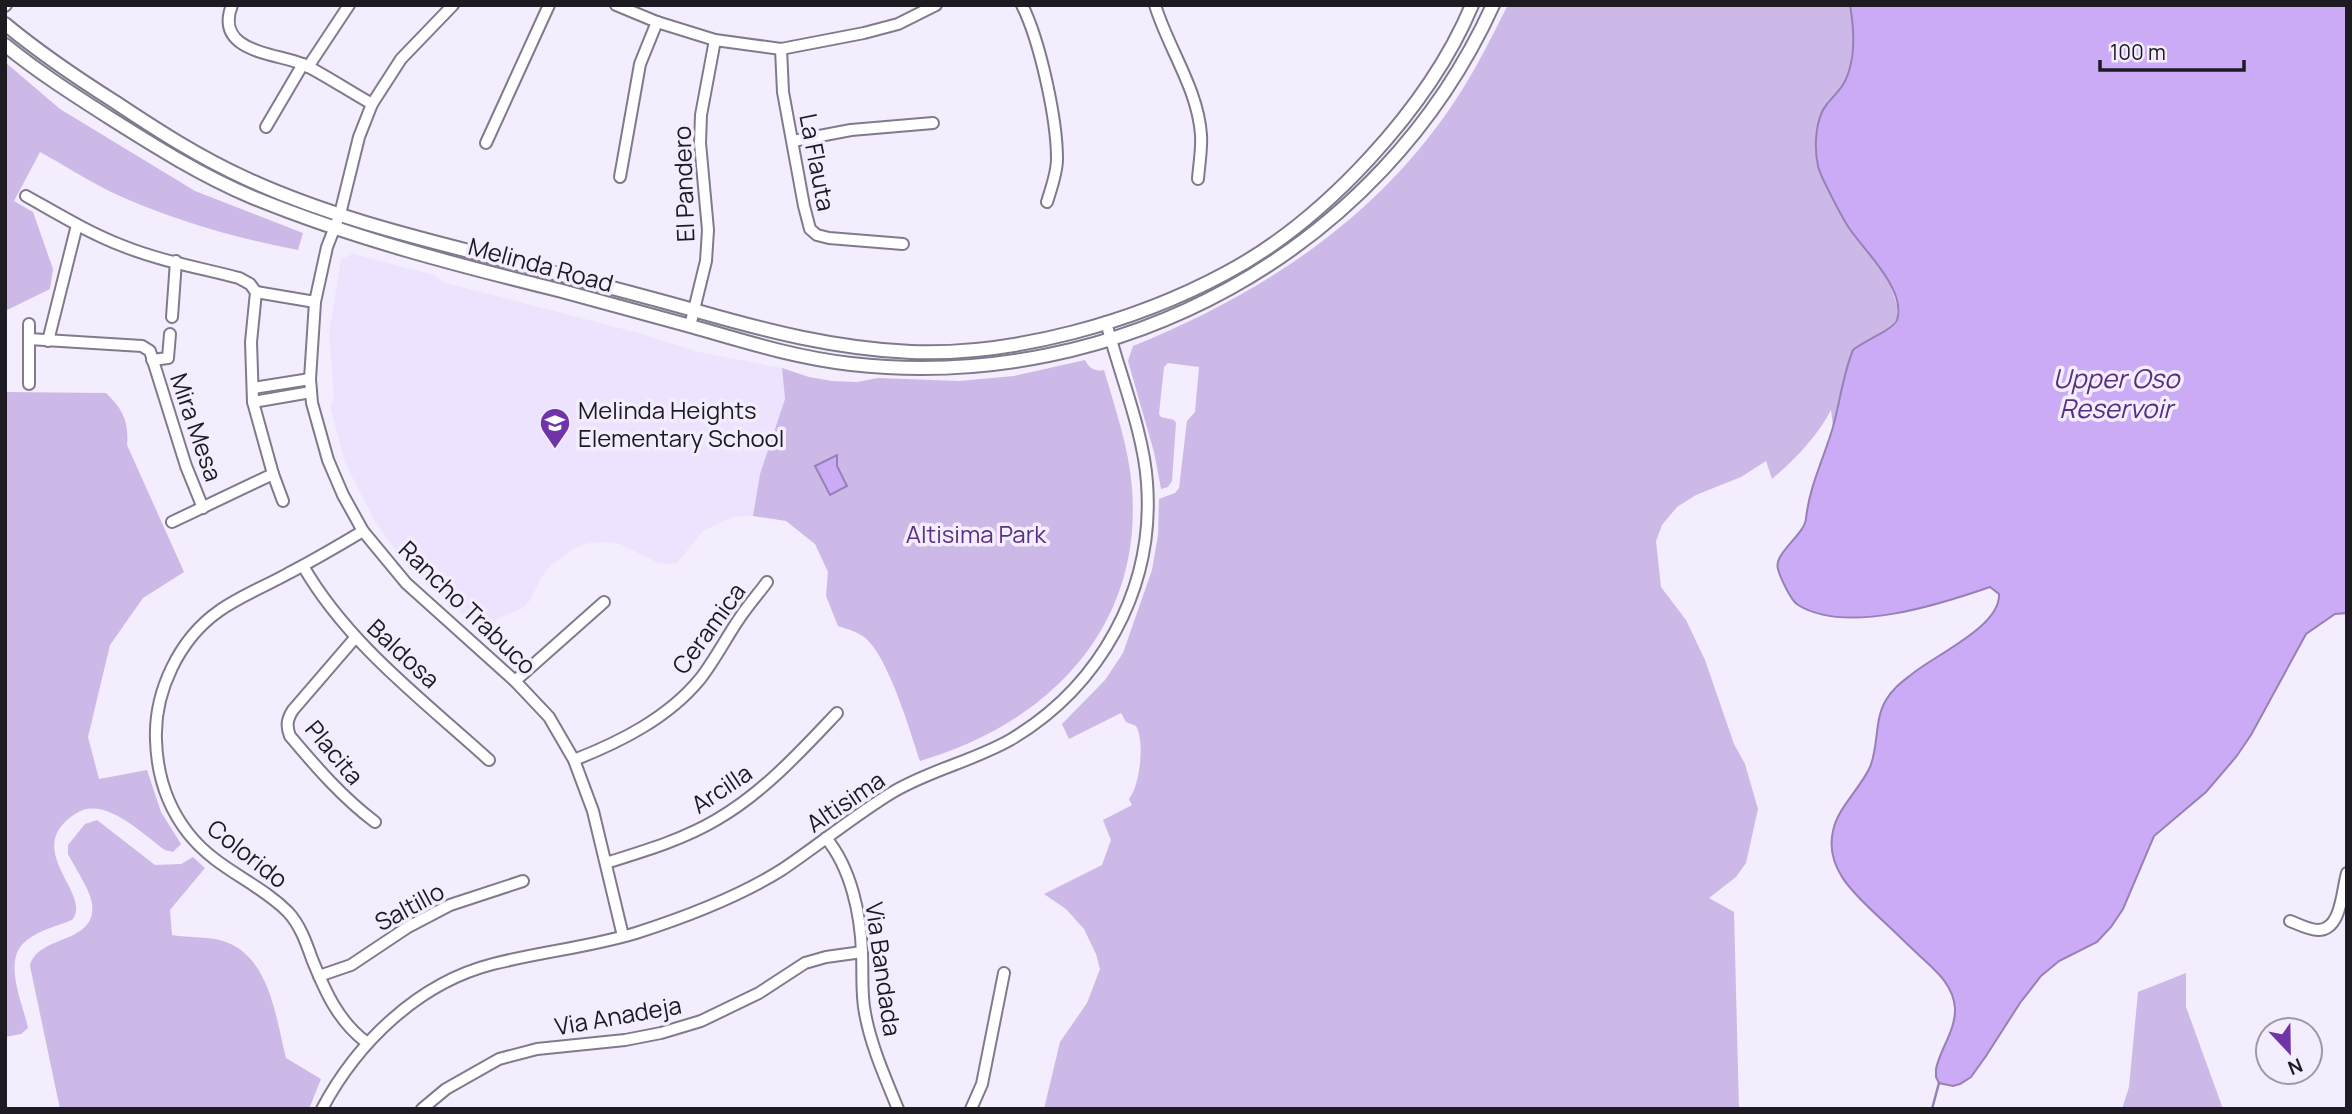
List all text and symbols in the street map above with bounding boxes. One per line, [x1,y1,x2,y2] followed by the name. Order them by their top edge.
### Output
[2100,28,2244,72] scale bar
[2110,38,2166,66] text: 100 m
[792,110,844,214] street label: La Flauta
[664,125,702,243] street label: El Pandero
[465,229,617,299] street label: Melinda Road
[2053,360,2181,426] water label: Upper Oso Reservoir
[163,369,231,485] street label: Mira Mesa
[578,393,784,454] place label: Melinda Heights Elementary School
[538,406,572,450] school or university icon: Melinda Heights Elementary School
[906,517,1047,550] park label: Altisima Park
[392,533,544,681] street label: Rancho Trabuco
[664,576,752,680] street label: Ceramica
[361,611,447,695] street label: Baldosa
[298,713,372,791] street label: Placita
[684,756,758,820] street label: Arcilla
[799,763,891,839] street label: Altisima
[201,811,295,895] street label: Colorido
[368,874,450,938] street label: Saltillo
[858,900,910,1038] street label: Via Bandada
[552,988,684,1042] street label: Via Anadeja
[2254,1016,2324,1086] north arrow
[2284,1052,2307,1081] text: N

